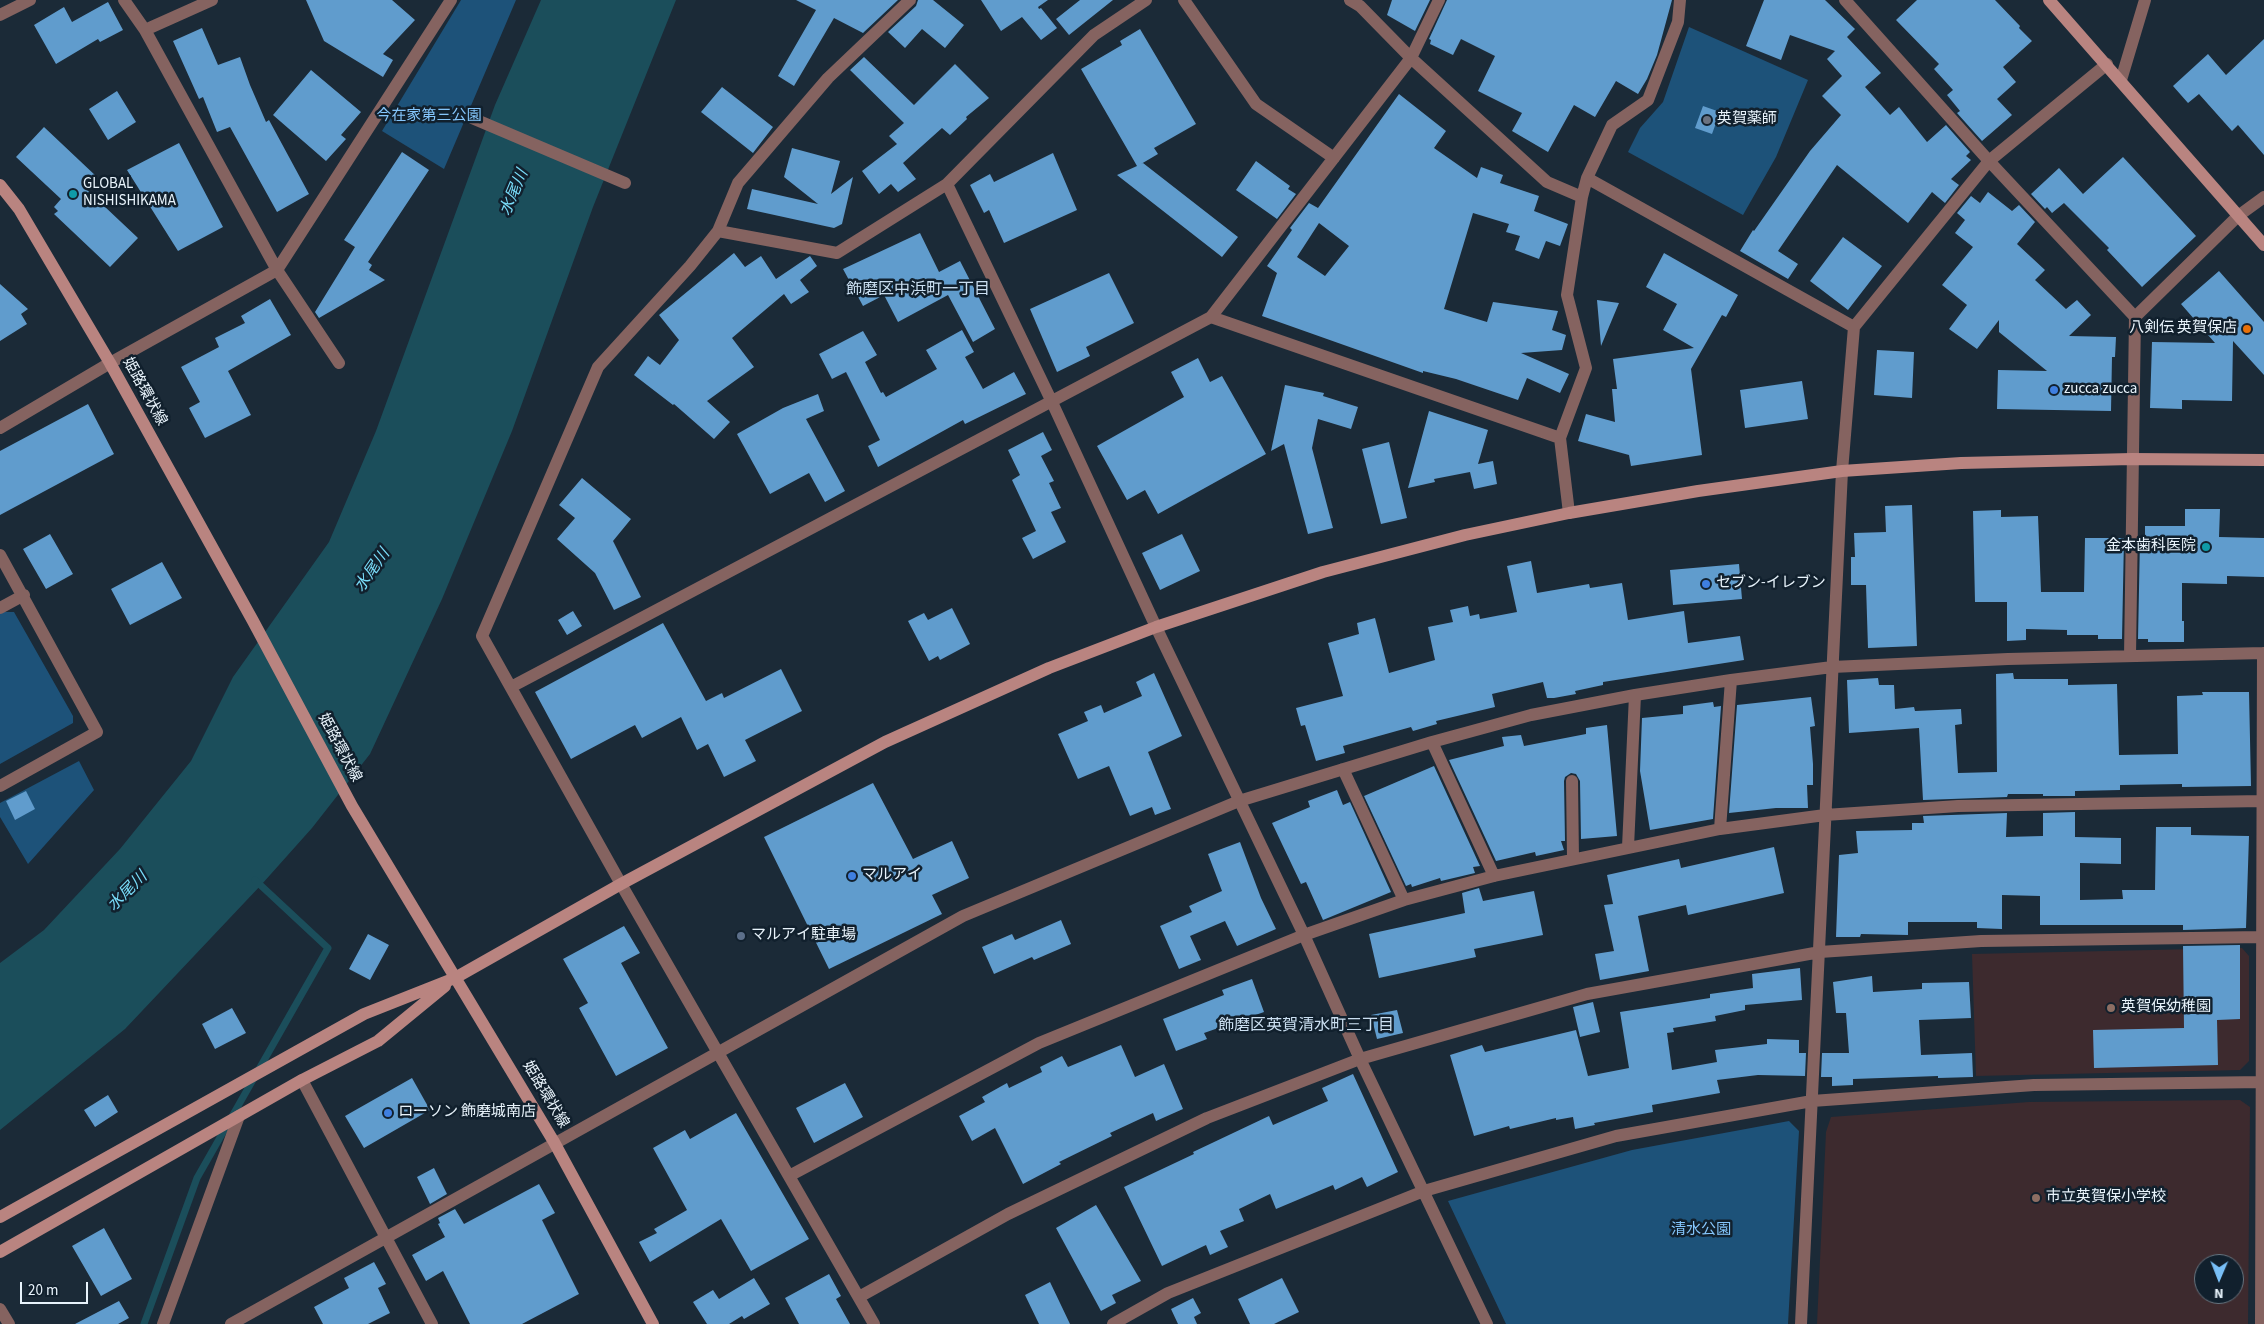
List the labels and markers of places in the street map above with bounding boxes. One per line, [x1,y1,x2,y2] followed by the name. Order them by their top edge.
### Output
[1717,111,1777,129] place label: 英賀薬師
[1701,114,1713,126] marker: 英賀薬師
[83,176,176,211] place label: GLOBAL NISHISHIKAMA
[67,188,79,200] marker: GLOBAL NISHISHIKAMA
[2129,320,2237,338] place label: 八剣伝 英賀保店
[2241,323,2253,335] marker: 八剣伝 英賀保店
[2064,381,2137,399] place label: zucca zucca
[2048,384,2060,396] marker: zucca zucca
[2106,538,2196,556] place label: 金本歯科医院
[2200,541,2212,553] marker: 金本歯科医院
[1716,575,1826,593] place label: セブン-イレブン
[1700,578,1712,590] marker: セブン-イレブン
[862,867,922,885] place label: マルアイ
[846,870,858,882] marker: マルアイ
[751,927,856,945] place label: マルアイ駐車場
[735,930,747,942] marker: マルアイ駐車場
[2121,999,2211,1017] place label: 英賀保幼稚園
[2105,1002,2117,1014] marker: 英賀保幼稚園
[398,1104,536,1122] place label: ローソン 飾磨城南店
[382,1107,394,1119] marker: ローソン 飾磨城南店
[2046,1189,2166,1207] place label: 市立英賀保小学校
[2030,1192,2042,1204] marker: 市立英賀保小学校

